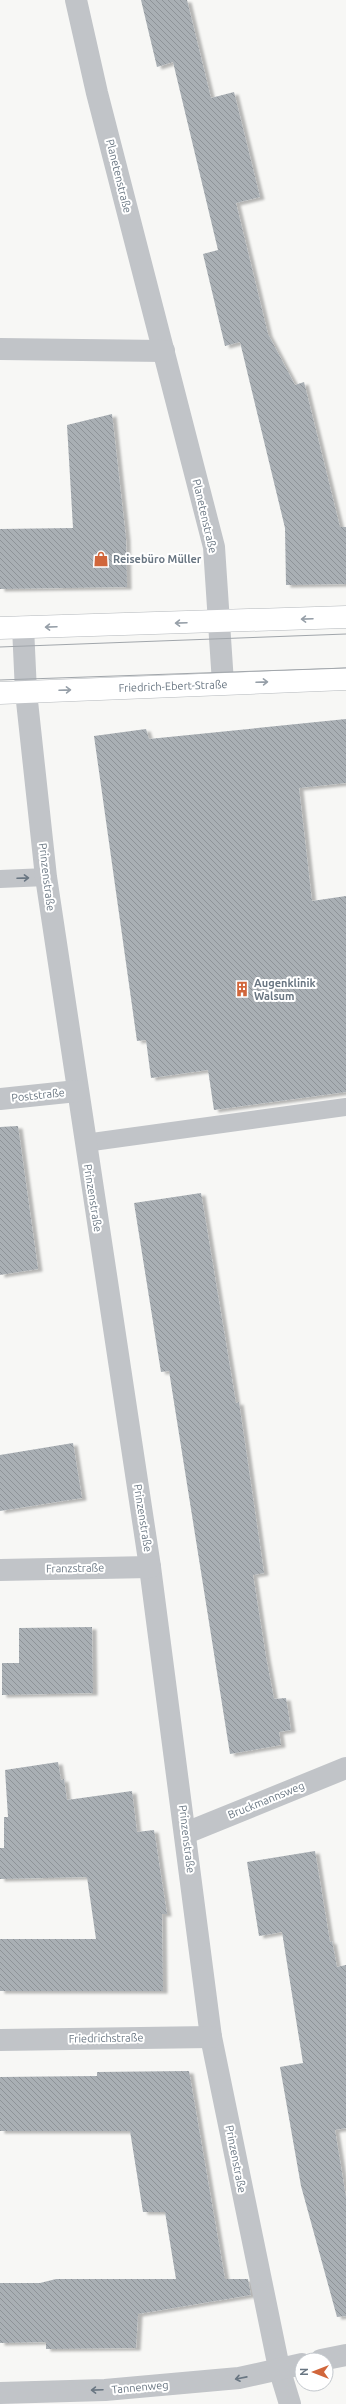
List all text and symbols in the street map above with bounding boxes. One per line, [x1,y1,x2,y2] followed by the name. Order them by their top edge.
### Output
[104,138,134,214] street label: Planetenstraße
[191,478,219,554] street label: Planetenstraße
[92,550,110,568] shop icon: Reisebüro Müller
[113,553,202,565] place label: Reisebüro Müller
[301,615,314,622] one-way arrow
[175,619,188,627] one-way arrow
[45,623,58,630] one-way arrow
[118,678,228,694] street label: Friedrich-Ebert-Straße
[255,678,268,686] one-way arrow
[58,686,71,694] one-way arrow
[37,842,57,912] street label: Prinzenstraße
[16,874,29,882] one-way arrow
[254,977,316,1002] place label: Augenklinik Walsum
[233,980,251,998] building icon: Augenklinik Walsum
[11,1086,65,1104] street label: Poststraße
[82,1163,104,1233] street label: Prinzenstraße
[132,1483,154,1553] street label: Prinzenstraße
[46,1561,104,1575] street label: Franzstraße
[226,1779,306,1821] street label: Bruckmannsweg
[177,1804,197,1874] street label: Prinzenstraße
[68,2031,144,2045] street label: Friedrichstraße
[224,2124,248,2194] street label: Prinzenstraße
[294,2352,334,2392] north arrow
[298,2368,310,2376] text: N
[235,2374,248,2382] one-way arrow
[111,2379,169,2395] street label: Tannenweg
[91,2386,104,2394] one-way arrow

